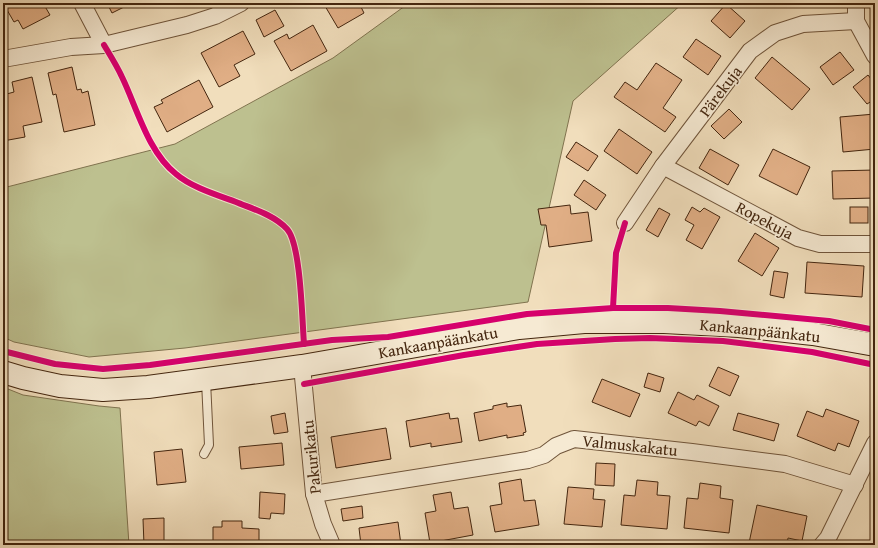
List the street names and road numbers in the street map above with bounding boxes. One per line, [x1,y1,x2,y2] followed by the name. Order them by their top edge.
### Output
[693,60,747,122] street label: Pärekuja
[732,195,798,245] street label: Ropekuja
[699,312,822,348] street label: Kankaanpäänkatu
[376,320,500,364] street label: Kankaanpäänkatu
[295,419,327,495] street label: Pakurikatu
[581,428,679,462] street label: Valmuskakatu

